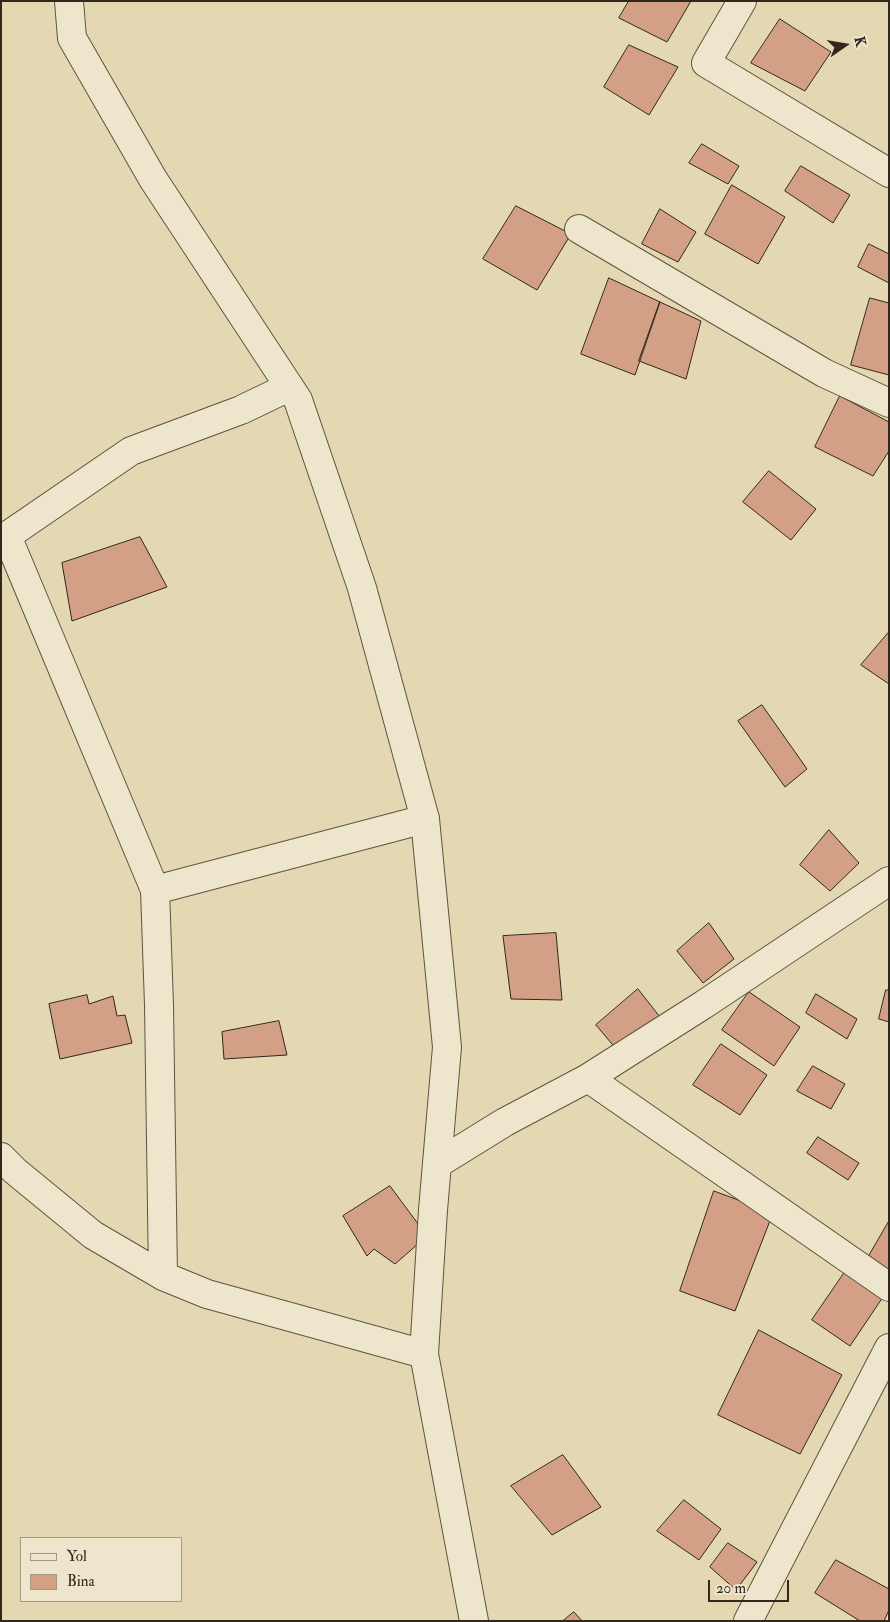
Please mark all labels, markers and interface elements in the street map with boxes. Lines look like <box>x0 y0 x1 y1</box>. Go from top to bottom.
north arrow <box>820 20 870 70</box>
text: K <box>851 35 869 48</box>
legend <box>20 1537 182 1602</box>
text: Yol <box>67 1547 87 1566</box>
scale bar <box>710 1570 791 1602</box>
text: Bina <box>67 1572 95 1591</box>
text: 20 m <box>716 1579 746 1598</box>

